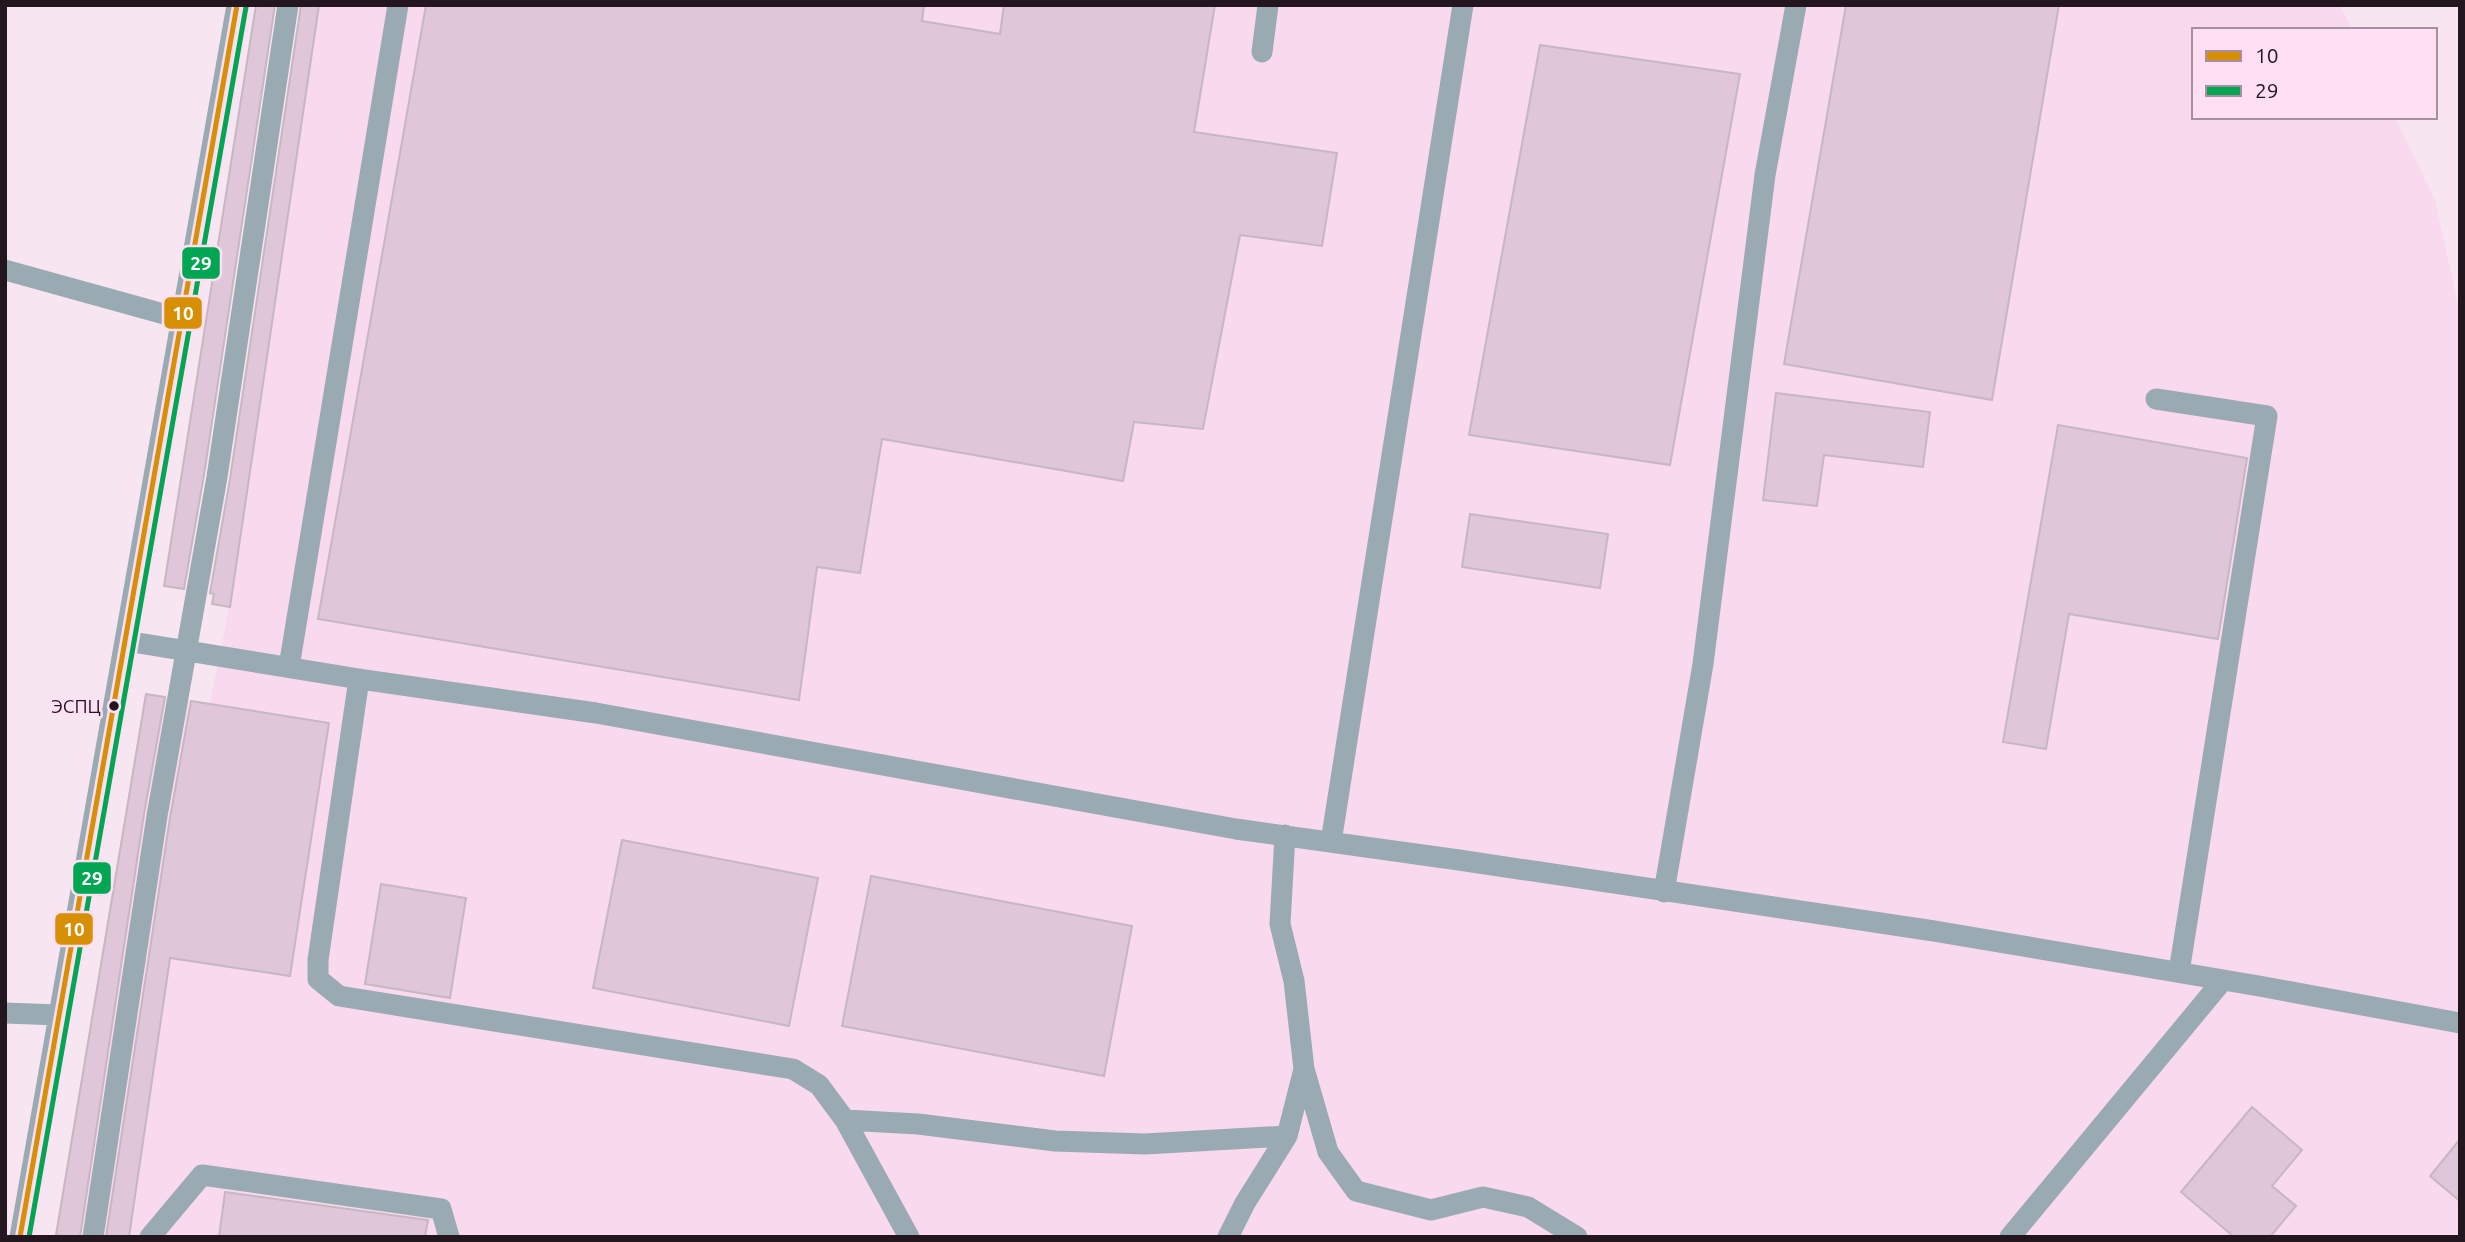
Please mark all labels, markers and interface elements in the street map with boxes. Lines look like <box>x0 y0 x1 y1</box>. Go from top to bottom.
legend <box>2192 28 2437 119</box>
text: 10 <box>2255 43 2279 67</box>
text: 29 <box>2255 78 2279 102</box>
line badge: 29 <box>181 246 221 280</box>
text: 29 <box>190 252 212 274</box>
line badge: 10 <box>163 296 203 330</box>
text: 10 <box>172 302 194 324</box>
place label: ЭСПЦ <box>51 695 101 717</box>
marker: ЭСПЦ <box>107 699 121 713</box>
line badge: 29 <box>72 861 112 895</box>
text: 29 <box>81 867 103 889</box>
line badge: 10 <box>54 912 94 946</box>
text: 10 <box>63 918 85 940</box>

